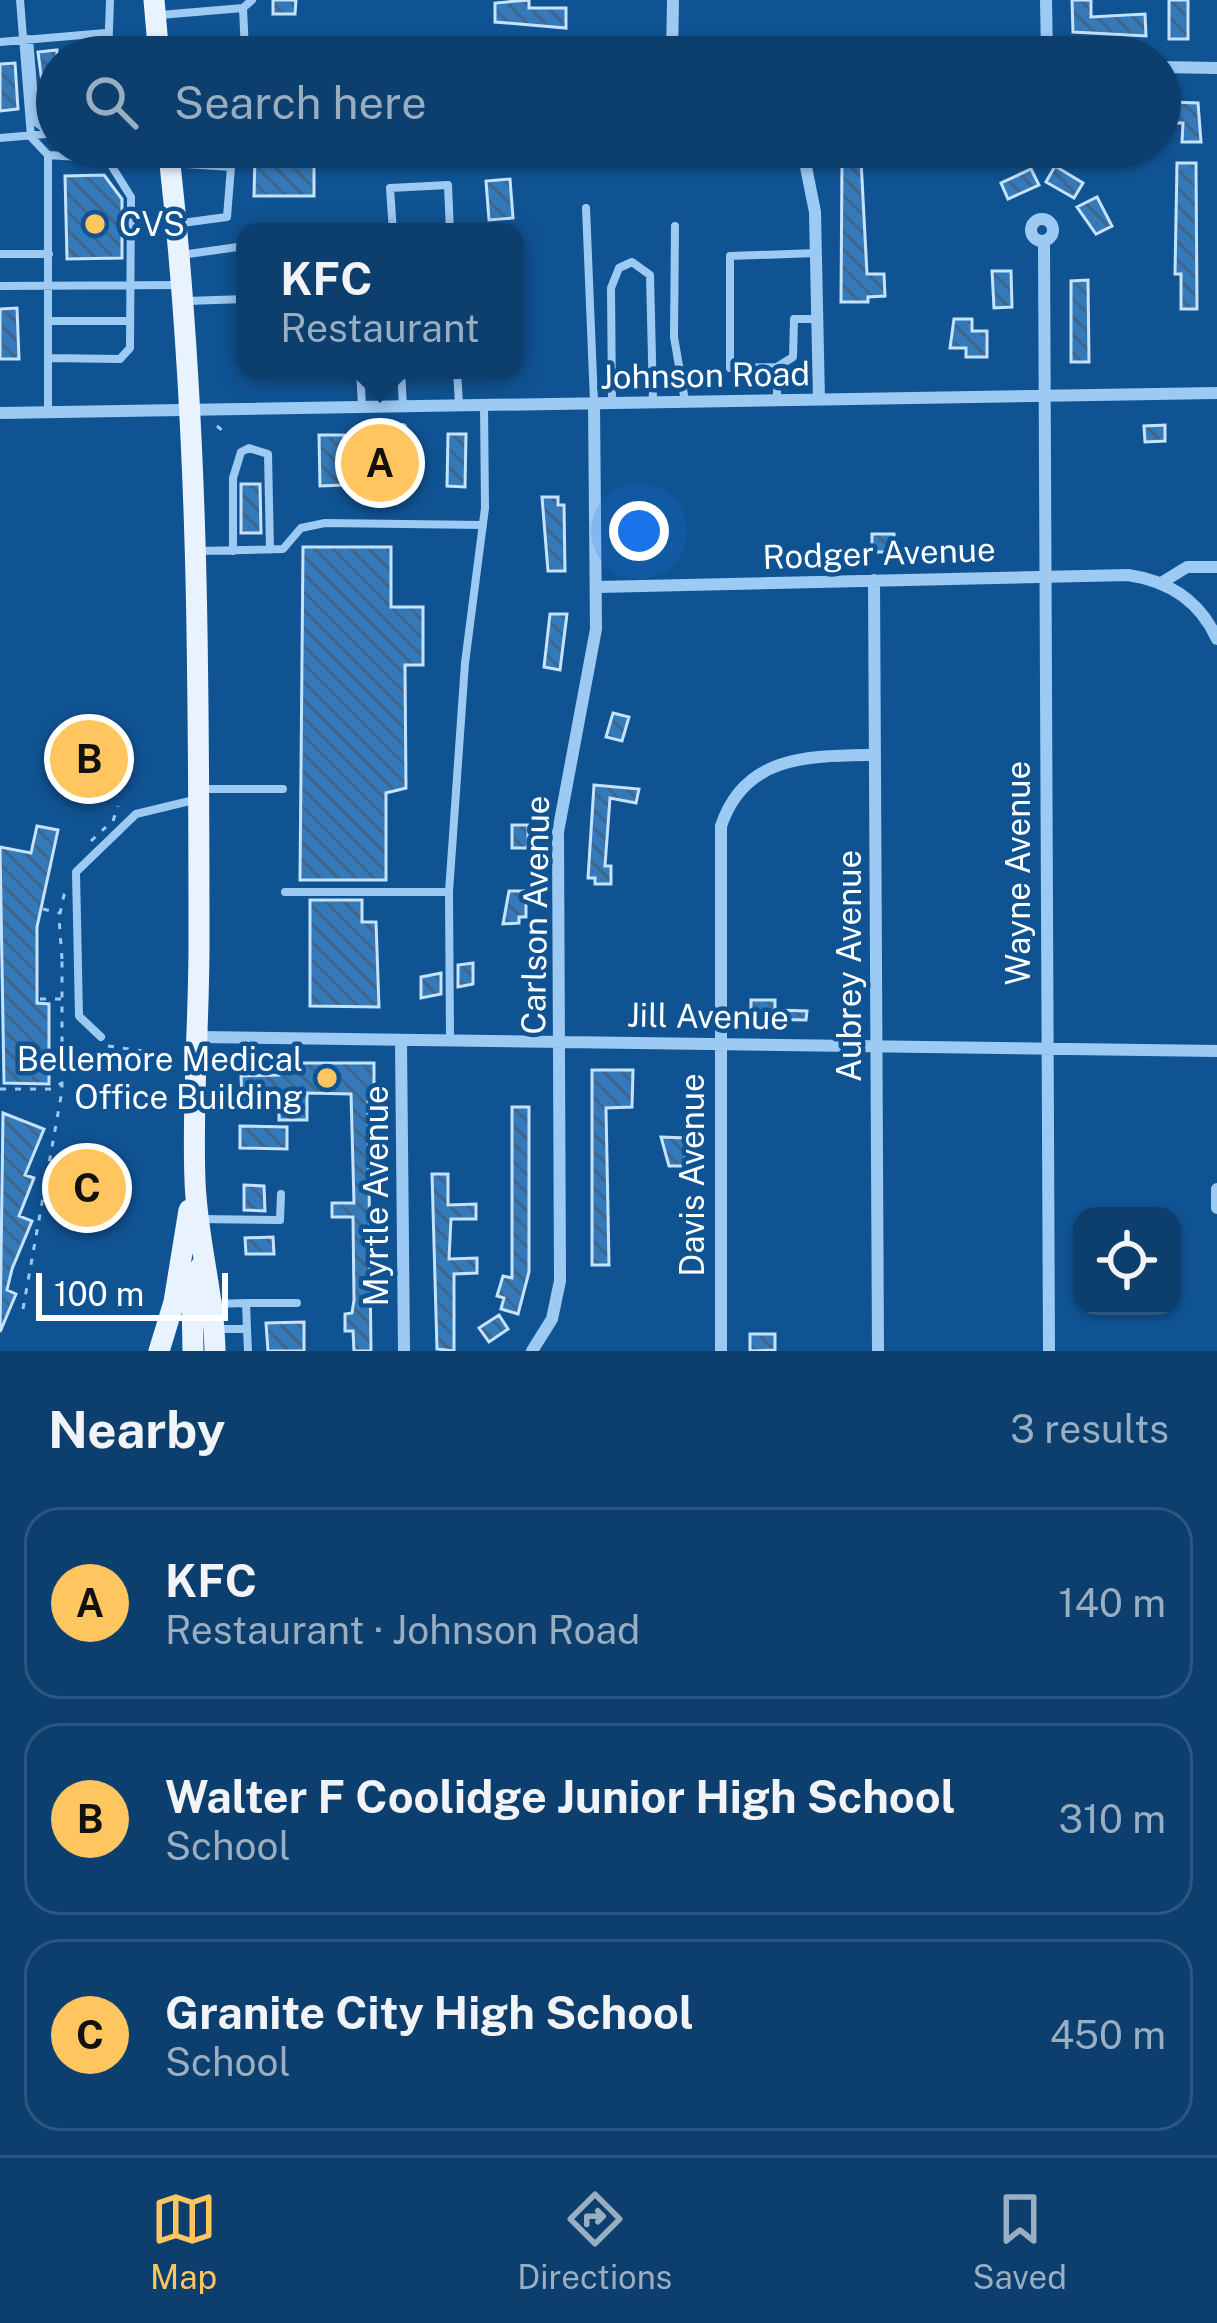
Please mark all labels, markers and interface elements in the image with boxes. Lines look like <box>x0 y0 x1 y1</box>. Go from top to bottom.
search box <box>36 36 1181 168</box>
icon: search <box>78 69 144 135</box>
text: Search here <box>174 76 427 129</box>
place label: CVS <box>119 205 185 243</box>
marker: CVS <box>82 211 108 237</box>
popup <box>236 223 524 379</box>
text: KFC <box>280 252 372 305</box>
text: Restaurant <box>280 305 480 351</box>
street label: Johnson Road <box>600 354 810 396</box>
pin: A <box>341 418 419 508</box>
your location <box>609 501 669 561</box>
street label: Rodger Avenue <box>762 530 996 576</box>
pin: B <box>50 714 128 804</box>
street label: Wayne Avenue <box>999 761 1037 985</box>
street label: Carlson Avenue <box>514 795 556 1035</box>
street label: Aubrey Avenue <box>830 850 868 1082</box>
street label: Jill Avenue <box>627 996 789 1036</box>
place label: Bellemore Medical Office Building <box>17 1040 303 1116</box>
marker: Bellemore Medical Office Building <box>314 1065 340 1091</box>
street label: Davis Avenue <box>673 1073 711 1277</box>
street label: Myrtle Avenue <box>357 1085 395 1307</box>
pin: C <box>48 1143 126 1233</box>
map controls <box>1073 1207 1181 1315</box>
button: locate <box>1073 1207 1181 1315</box>
scale bar <box>36 1267 228 1320</box>
text: 100 m <box>54 1275 144 1313</box>
text: Nearby <box>48 1400 225 1459</box>
text: 3 results <box>1010 1406 1169 1452</box>
text: KFC <box>165 1554 257 1607</box>
text: A <box>76 1580 104 1626</box>
text: 140 m <box>1059 1580 1166 1626</box>
text: Restaurant · Johnson Road <box>165 1607 640 1653</box>
text: Walter F Coolidge Junior High School <box>165 1770 955 1823</box>
text: B <box>77 1796 103 1842</box>
text: 310 m <box>1058 1796 1166 1842</box>
text: School <box>165 1823 290 1869</box>
text: Granite City High School <box>165 1986 694 2039</box>
text: C <box>76 2012 104 2058</box>
text: 450 m <box>1050 2012 1166 2058</box>
text: School <box>165 2039 290 2085</box>
tab: Map <box>150 2186 217 2296</box>
tab: Directions <box>517 2186 672 2296</box>
tab: Saved <box>973 2186 1067 2296</box>

